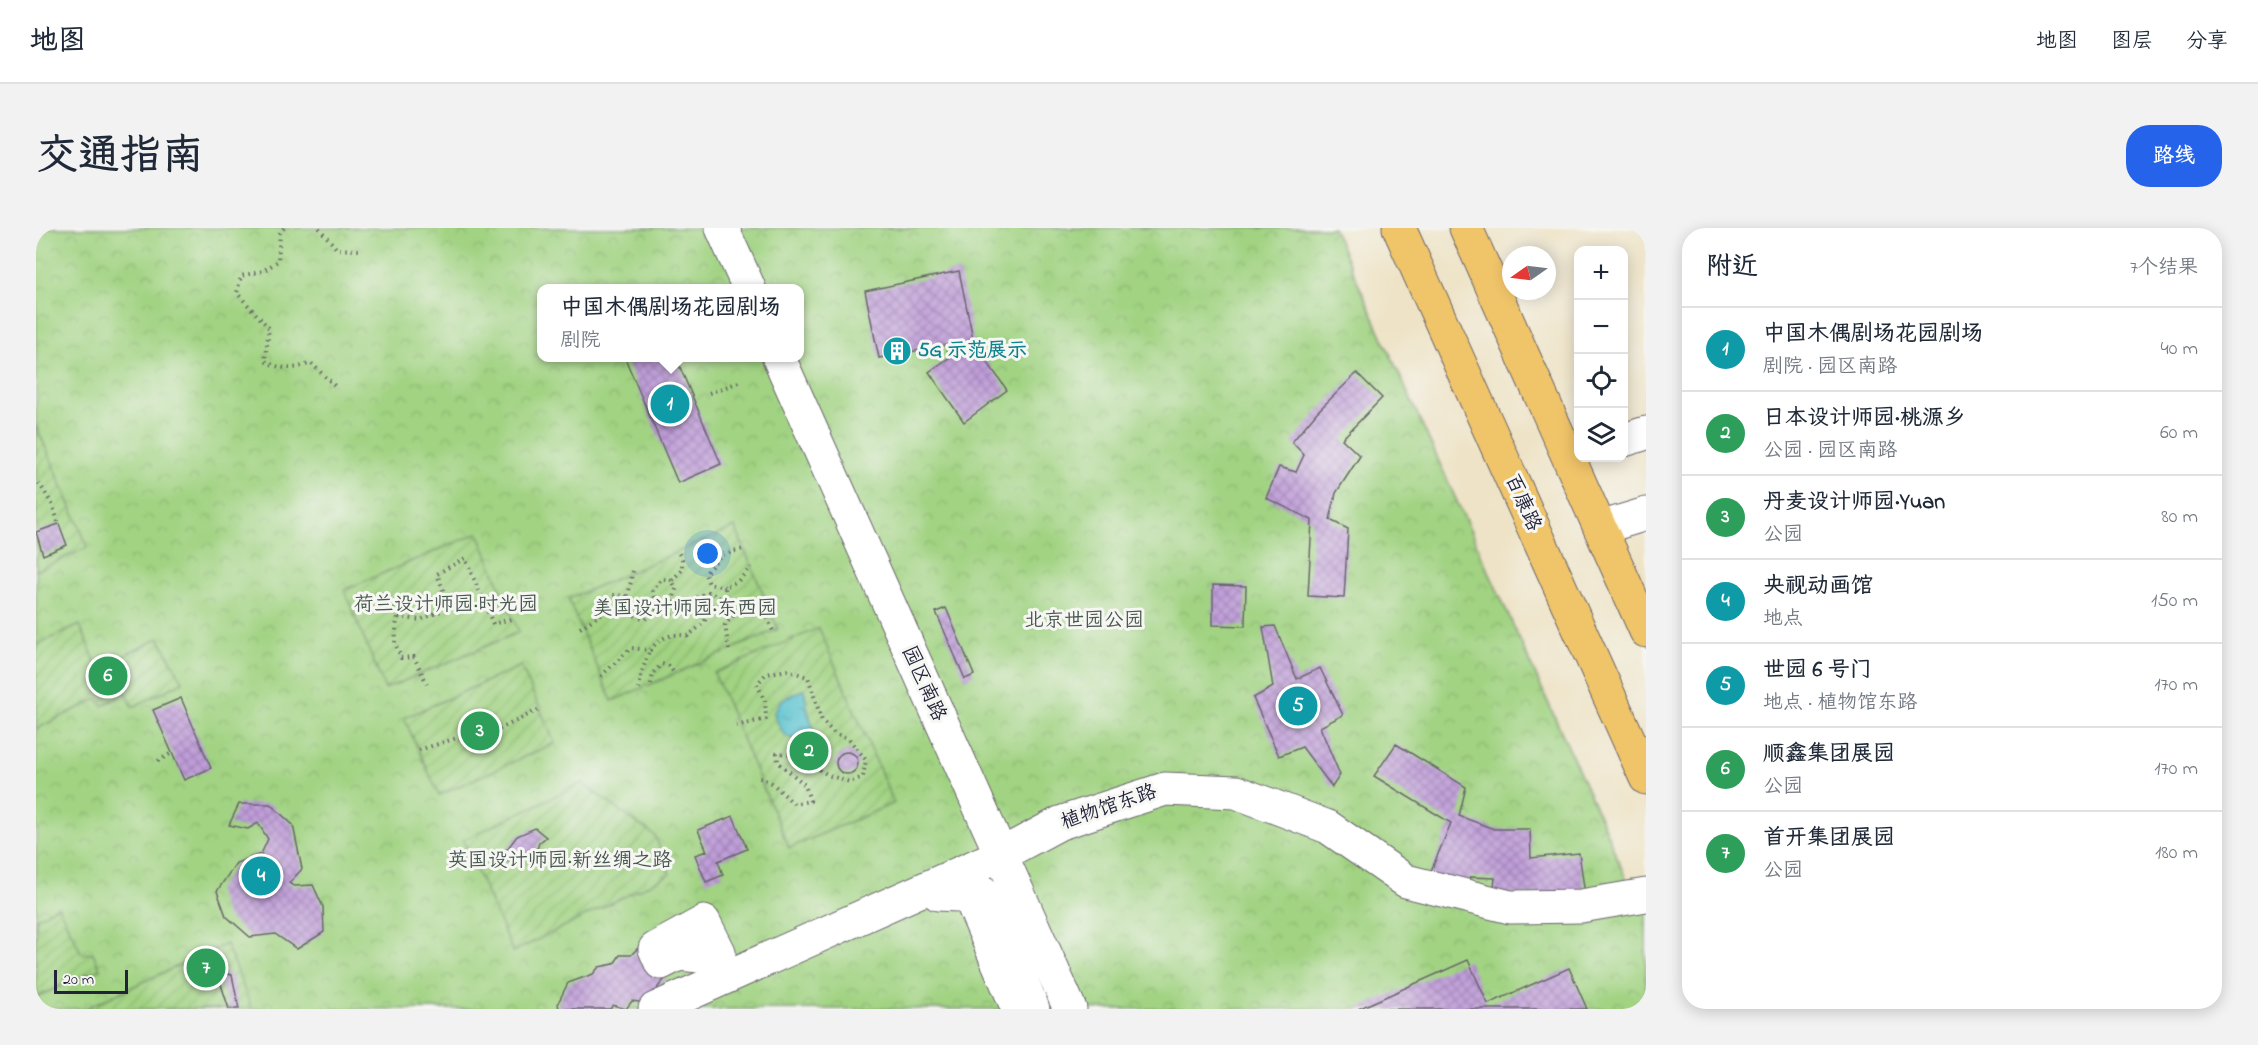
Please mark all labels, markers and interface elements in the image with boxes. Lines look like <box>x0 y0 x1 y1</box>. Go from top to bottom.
text: 地图 <box>30 22 86 63</box>
text: 地图 <box>2036 27 2078 57</box>
text: 图层 <box>2111 27 2153 57</box>
text: 分享 <box>2186 27 2228 57</box>
button: 路线 <box>2126 125 2222 187</box>
text: 交通指南 <box>36 127 204 188</box>
north arrow <box>1502 246 1556 300</box>
map controls <box>1574 246 1628 462</box>
button: + <box>1574 246 1628 300</box>
text: 附近 <box>1706 249 1758 287</box>
text: 7个结果 <box>2130 254 2198 283</box>
popup <box>537 284 804 362</box>
text: 中国木偶剧场花园剧场 <box>560 293 781 325</box>
button: − <box>1574 300 1628 354</box>
text: 中国木偶剧场花园剧场 <box>1763 319 1983 351</box>
text: 剧院 <box>560 327 600 356</box>
building icon: 5G 示范展示 <box>881 335 913 367</box>
text: 1 <box>1722 335 1729 364</box>
text: 40 m <box>2161 335 2198 364</box>
place label: 5G 示范展示 <box>918 337 1027 366</box>
text: 剧院 · 园区南路 <box>1763 353 1897 382</box>
button: locate <box>1574 354 1628 408</box>
pin: 1 <box>650 382 690 426</box>
text: 日本设计师园·桃源乡 <box>1763 403 1966 435</box>
button: layers <box>1574 408 1628 462</box>
text: 2 <box>1721 419 1730 448</box>
text: 60 m <box>2160 419 2198 448</box>
text: 公园 · 园区南路 <box>1763 437 1897 466</box>
street label: 百康路 <box>1497 470 1548 537</box>
text: 丹麦设计师园·Yuan <box>1763 487 1945 519</box>
text: 3 <box>1721 503 1730 532</box>
text: 80 m <box>2161 503 2198 532</box>
text: 公园 <box>1763 521 1803 550</box>
your location <box>693 539 722 568</box>
text: 央视动画馆 <box>1763 571 1873 603</box>
text: 4 <box>1721 587 1730 616</box>
text: 150 m <box>2151 587 2198 616</box>
park label: 荷兰设计师园·时光园 <box>354 591 538 620</box>
park label: 美国设计师园·东西园 <box>593 595 777 624</box>
text: 地点 <box>1763 605 1803 634</box>
park label: 北京世园公园 <box>1024 607 1144 636</box>
street label: 园区南路 <box>893 642 953 727</box>
pin: 6 <box>88 654 128 698</box>
text: 世园 6 号门 <box>1763 655 1872 687</box>
text: 5 <box>1720 671 1731 700</box>
text: 170 m <box>2154 671 2198 700</box>
pin: 5 <box>1278 684 1318 728</box>
text: 地点 · 植物馆东路 <box>1763 689 1917 718</box>
pin: 3 <box>460 708 500 754</box>
pin: 2 <box>790 728 828 774</box>
text: 顺鑫集团展园 <box>1763 739 1895 771</box>
text: 6 <box>1721 755 1730 784</box>
text: 170 m <box>2154 755 2198 784</box>
text: 公园 <box>1763 773 1803 802</box>
street label: 植物馆东路 <box>1057 778 1162 838</box>
text: 首开集团展园 <box>1763 823 1895 855</box>
text: 7 <box>1721 839 1730 868</box>
text: 180 m <box>2155 839 2198 868</box>
park label: 英国设计师园·新丝绸之路 <box>448 847 673 876</box>
pin: 4 <box>242 854 280 898</box>
text: 公园 <box>1763 857 1803 886</box>
pin: 7 <box>186 946 226 990</box>
scale bar <box>54 967 128 994</box>
text: 20 m <box>63 968 94 992</box>

